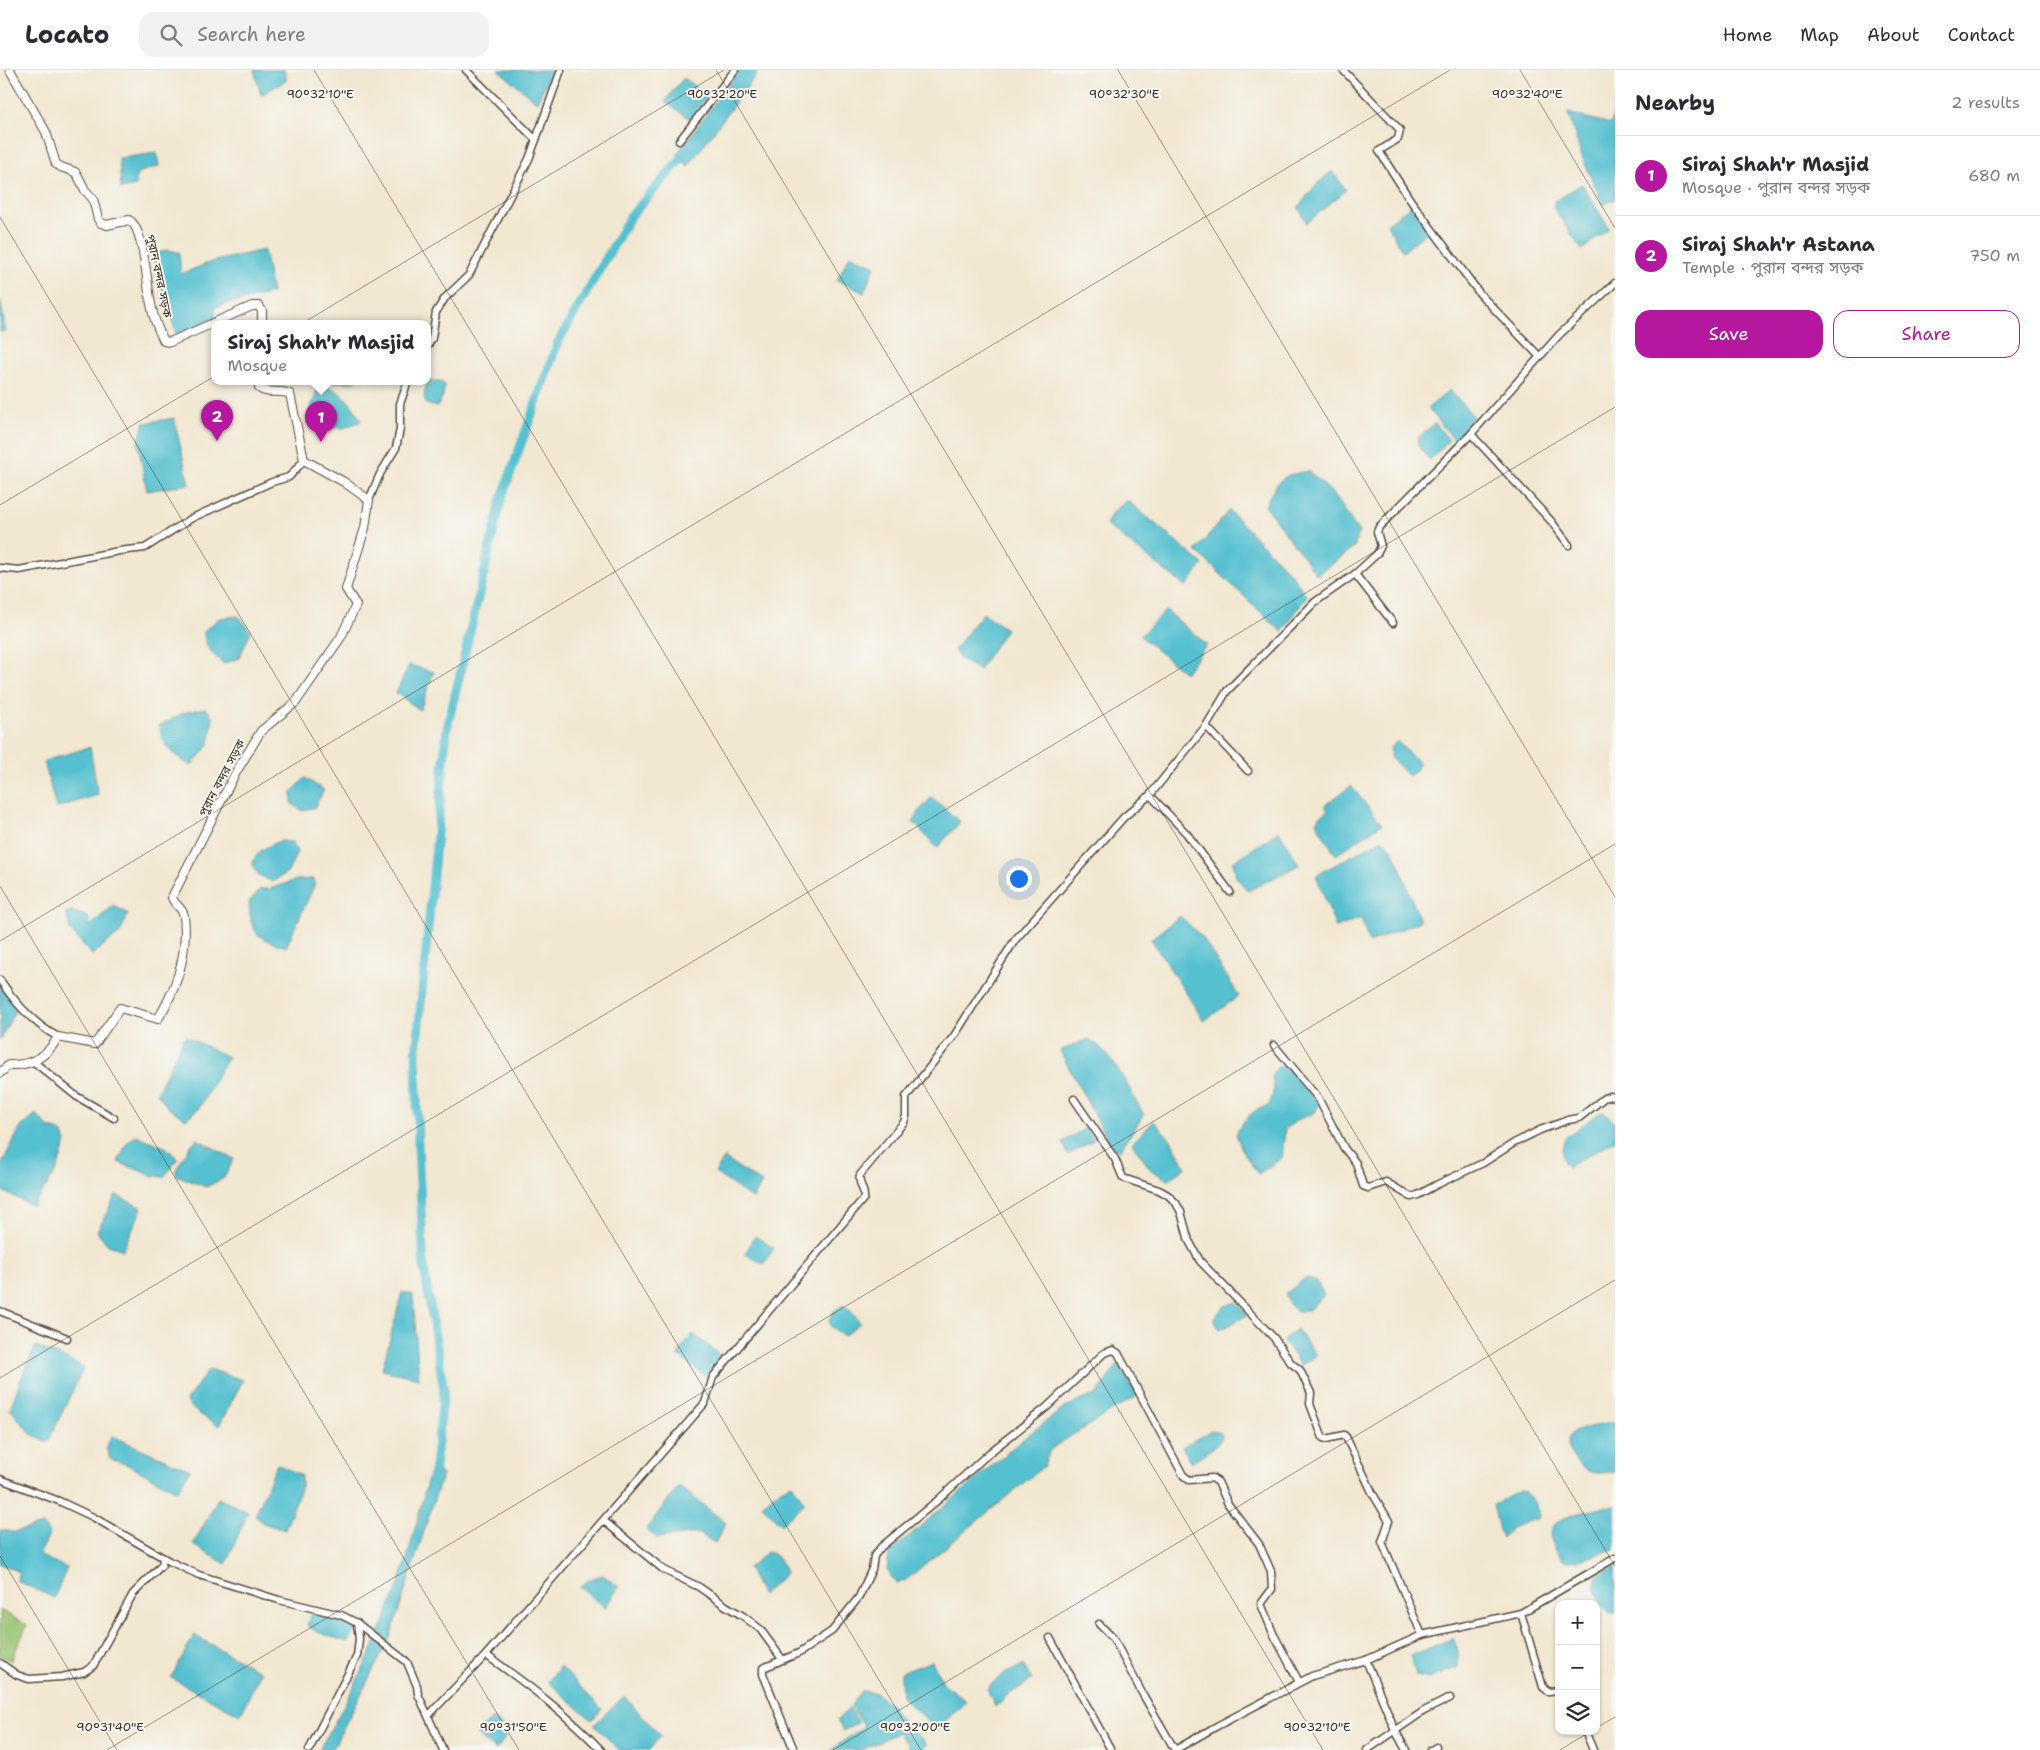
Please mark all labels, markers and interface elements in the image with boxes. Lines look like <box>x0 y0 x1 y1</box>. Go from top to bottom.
search box <box>139 12 489 57</box>
text: Locato <box>25 19 109 51</box>
icon: search <box>157 21 185 49</box>
text: Search here <box>197 22 306 47</box>
text: Home <box>1723 23 1772 47</box>
text: Map <box>1800 23 1839 47</box>
text: About <box>1867 23 1920 47</box>
text: Contact <box>1948 23 2015 47</box>
text: 90°32'10"E <box>286 86 354 102</box>
text: 90°32'20"E <box>687 86 757 102</box>
text: 90°32'30"E <box>1089 86 1159 102</box>
text: 90°32'40"E <box>1492 86 1562 102</box>
text: Nearby <box>1635 89 1715 117</box>
text: 2 results <box>1951 92 2020 113</box>
text: Siraj Shah'r Masjid <box>1682 152 1869 177</box>
text: 1 <box>1647 165 1655 186</box>
text: 680 m <box>1968 165 2020 186</box>
text: Mosque · পুরান বন্দর সড়ক <box>1682 177 1870 198</box>
text: Siraj Shah'r Astana <box>1682 232 1875 257</box>
street label: পুরান বন্দর সড়ক <box>142 233 176 319</box>
text: 2 <box>1645 245 1657 266</box>
text: 750 m <box>1969 245 2020 266</box>
text: Temple · পুরান বন্দর সড়ক <box>1682 257 1863 278</box>
button: Save <box>1635 310 1823 358</box>
button: Share <box>1833 310 2020 358</box>
popup <box>211 320 431 385</box>
text: Siraj Shah'r Masjid <box>227 330 415 355</box>
text: Mosque <box>227 355 287 376</box>
pin: 2 <box>201 400 233 441</box>
pin: 1 <box>305 401 337 442</box>
street label: পুরান বন্দর সড়ক <box>195 737 249 819</box>
your location <box>1006 866 1032 892</box>
map controls <box>1555 1600 1600 1735</box>
button: + <box>1555 1600 1600 1645</box>
button: − <box>1555 1645 1600 1690</box>
button: layers <box>1555 1690 1600 1735</box>
text: 90°31'40"E <box>76 1719 144 1735</box>
text: 90°31'50"E <box>480 1719 546 1735</box>
text: 90°32'00"E <box>880 1719 950 1735</box>
text: 90°32'10"E <box>1283 1719 1351 1735</box>

